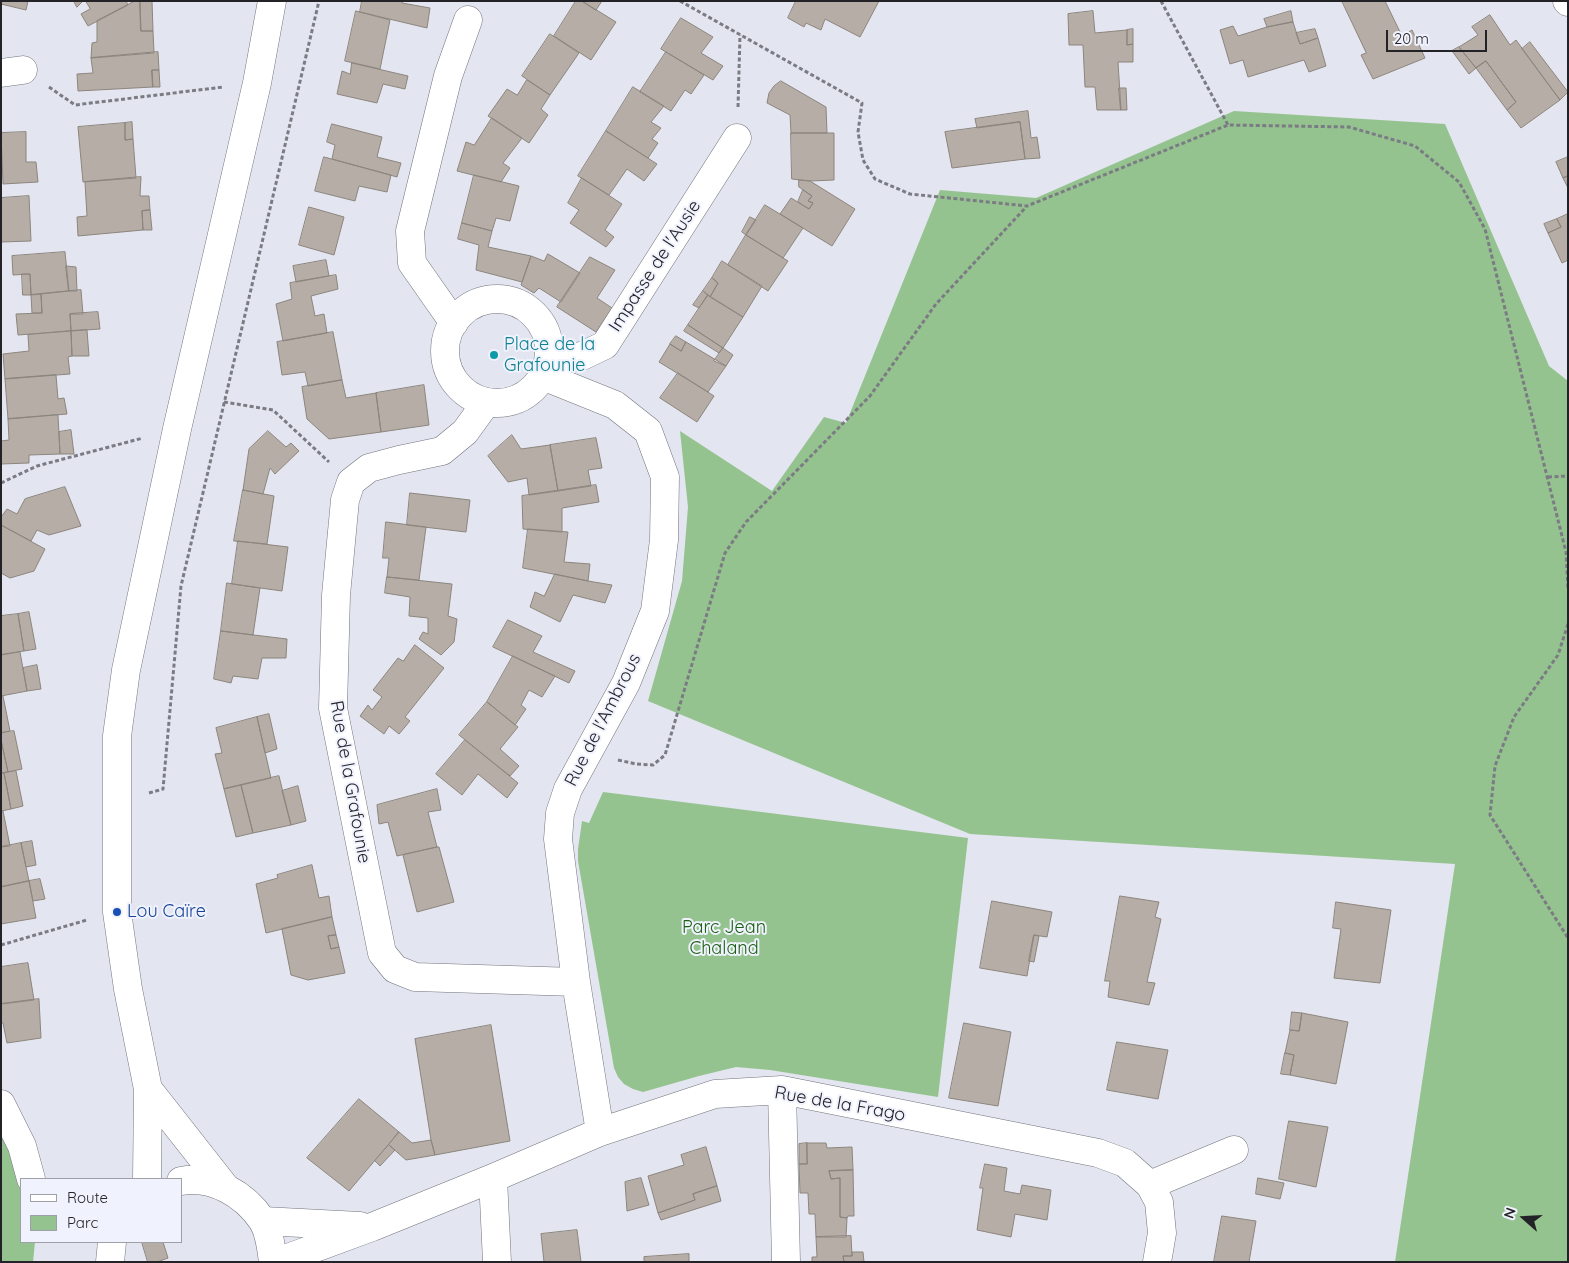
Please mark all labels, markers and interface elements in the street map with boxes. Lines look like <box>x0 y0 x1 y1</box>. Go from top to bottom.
scale bar <box>1389 20 1490 52</box>
text: 20 m <box>1394 29 1429 48</box>
street label: Impasse de l'Ausie <box>604 196 706 336</box>
place label: Place de la Grafounie <box>504 334 595 376</box>
marker: Place de la Grafounie <box>488 349 500 361</box>
street label: Rue de l'Ambrous <box>560 650 646 790</box>
street label: Rue de la Grafounie <box>325 699 375 865</box>
place label: Lou Caïre <box>127 901 206 923</box>
marker: Lou Caïre <box>111 906 123 918</box>
park label: Parc Jean Chaland <box>682 917 766 960</box>
street label: Rue de la Frago <box>773 1082 907 1126</box>
legend <box>20 1178 182 1243</box>
text: Route <box>67 1188 108 1207</box>
north arrow <box>1499 1193 1549 1243</box>
text: N <box>1500 1205 1520 1221</box>
text: Parc <box>67 1213 98 1232</box>

